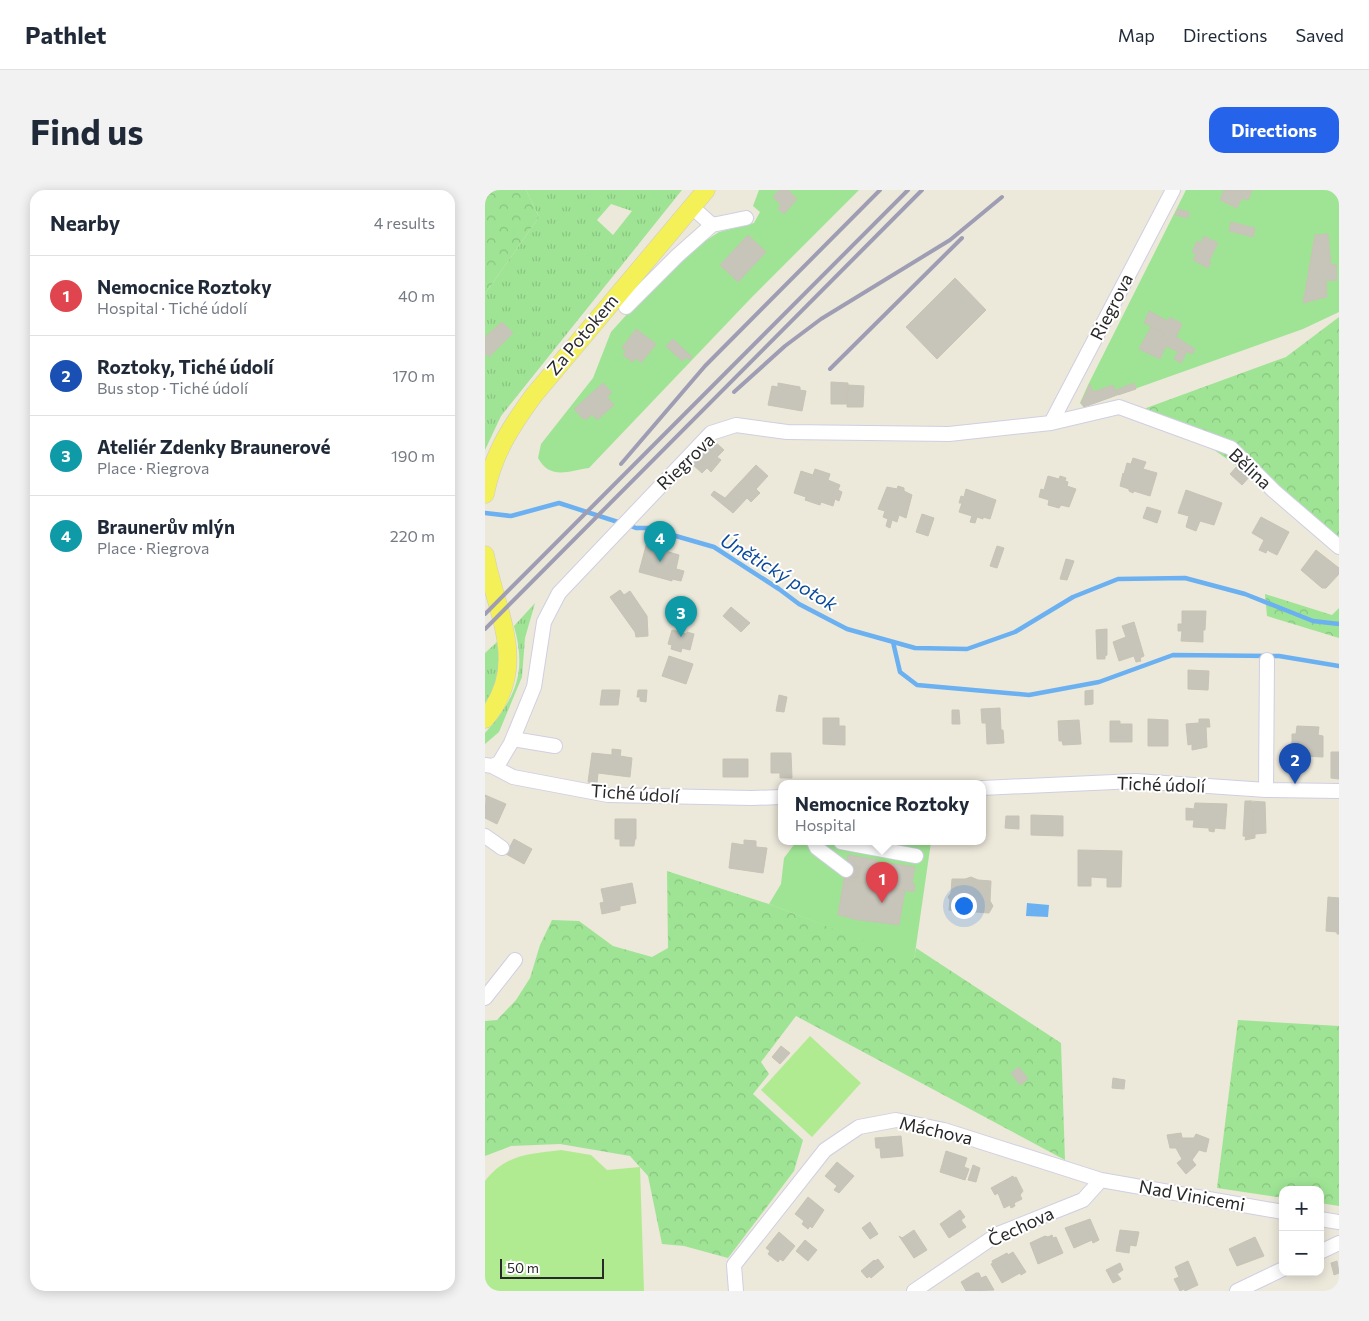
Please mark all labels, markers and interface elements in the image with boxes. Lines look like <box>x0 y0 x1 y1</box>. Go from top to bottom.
text: Pathlet <box>25 20 106 49</box>
text: Map <box>1118 24 1155 46</box>
text: Directions <box>1183 24 1267 46</box>
text: Saved <box>1295 24 1344 46</box>
button: Directions <box>1209 107 1339 153</box>
text: Find us <box>30 109 144 152</box>
text: Nearby <box>50 210 120 235</box>
text: 4 results <box>374 213 435 232</box>
street label: Riegrova <box>1085 270 1137 343</box>
text: Nemocnice Roztoky <box>97 275 272 298</box>
text: 1 <box>62 286 70 305</box>
text: 40 m <box>398 286 435 305</box>
street label: Za Potokem <box>542 289 623 379</box>
text: Hospital · Tiché údolí <box>97 298 247 317</box>
text: Roztoky, Tiché údolí <box>97 355 274 378</box>
text: 2 <box>61 366 71 385</box>
text: 170 m <box>392 366 435 385</box>
text: Bus stop · Tiché údolí <box>97 378 248 397</box>
street label: Riegrova <box>652 428 719 494</box>
text: Ateliér Zdenky Braunerové <box>97 435 330 458</box>
street label: Bělina <box>1225 443 1276 493</box>
text: 3 <box>61 446 71 465</box>
text: 190 m <box>391 446 435 465</box>
text: Place · Riegrova <box>97 458 209 477</box>
text: Braunerův mlýn <box>97 515 235 538</box>
pin: 4 <box>644 521 676 562</box>
text: 4 <box>61 526 71 545</box>
text: 220 m <box>390 526 435 545</box>
water label: Únětický potok <box>717 527 843 616</box>
text: Place · Riegrova <box>97 538 209 557</box>
pin: 3 <box>665 596 697 637</box>
pin: 2 <box>1279 743 1311 784</box>
street label: Tiché údolí <box>1116 771 1207 797</box>
street label: Tiché údolí <box>590 779 681 807</box>
popup <box>778 780 986 845</box>
text: Nemocnice Roztoky <box>795 792 969 815</box>
text: Hospital <box>795 815 856 834</box>
pin: 1 <box>866 862 898 903</box>
your location <box>951 893 977 919</box>
street label: Máchova <box>897 1111 975 1149</box>
street label: Nad Vinicemi <box>1137 1175 1247 1215</box>
map controls <box>1279 1186 1324 1276</box>
button: + <box>1279 1186 1324 1231</box>
street label: Čechova <box>984 1201 1057 1251</box>
button: − <box>1279 1231 1324 1276</box>
scale bar <box>500 1256 604 1279</box>
text: 50 m <box>507 1259 539 1276</box>

